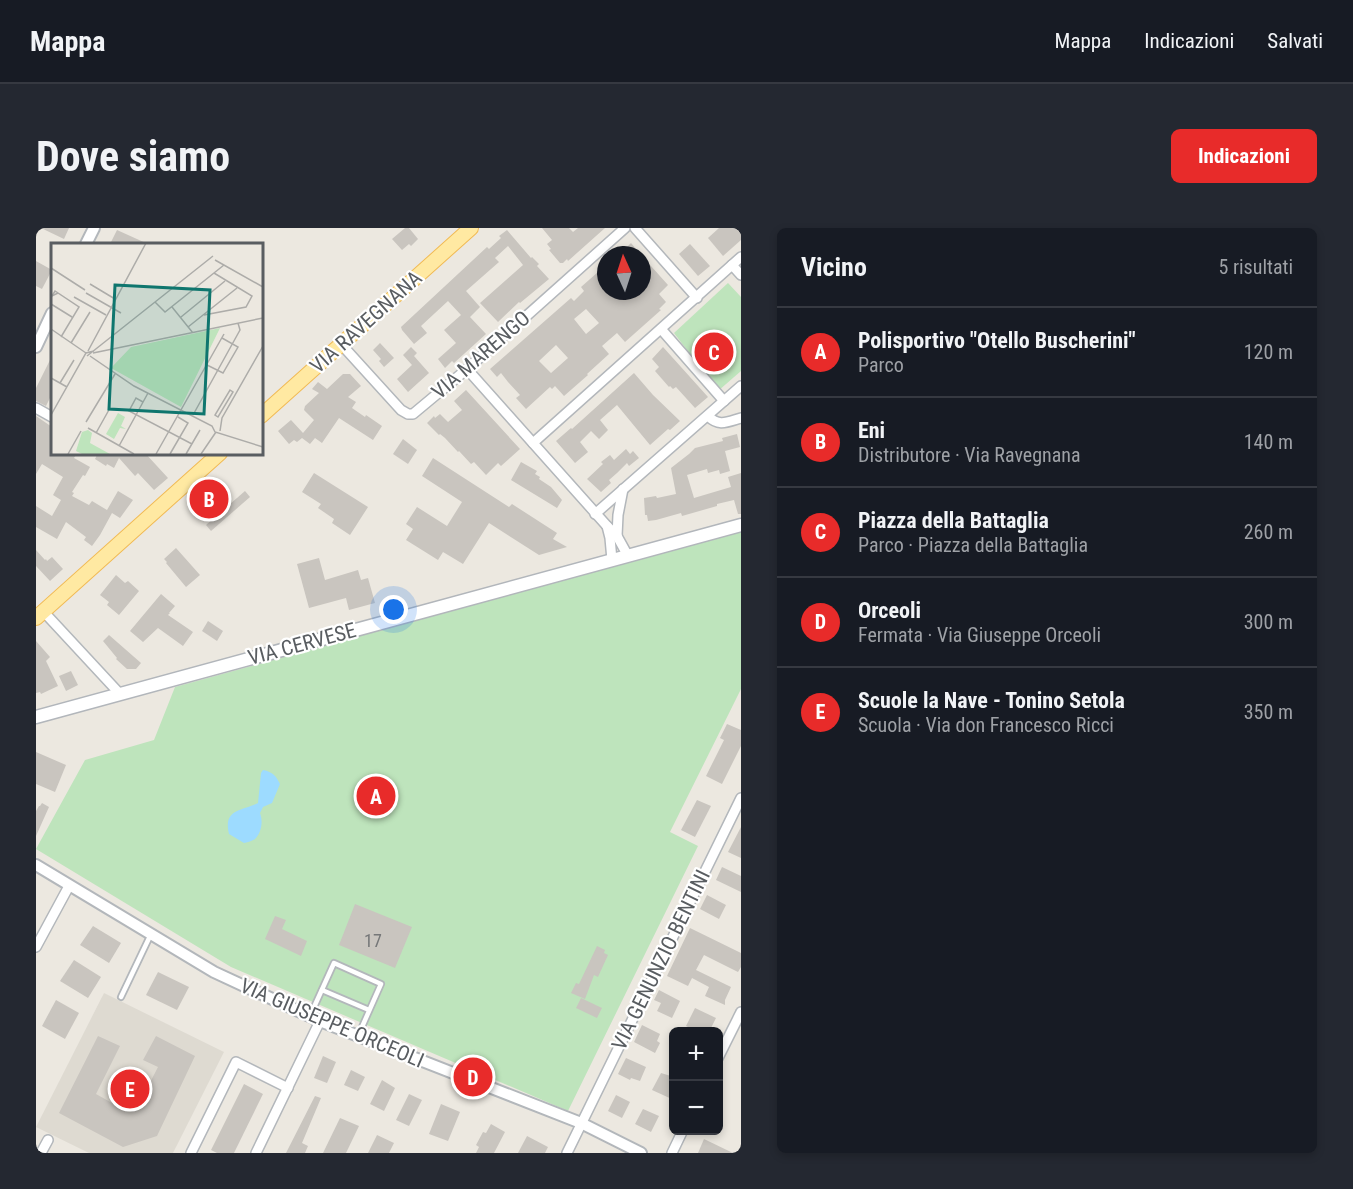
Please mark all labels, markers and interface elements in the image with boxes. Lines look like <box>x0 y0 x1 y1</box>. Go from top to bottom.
text: Mappa <box>30 25 105 58</box>
text: Mappa <box>1055 29 1111 53</box>
text: Indicazioni <box>1144 29 1234 53</box>
text: Salvati <box>1267 29 1323 53</box>
button: Indicazioni <box>1171 129 1317 183</box>
text: Dove siamo <box>36 132 230 181</box>
inset map <box>51 243 262 454</box>
north arrow <box>597 246 651 300</box>
text: Vicino <box>801 252 867 282</box>
text: 5 risultati <box>1218 255 1293 279</box>
street label: VIA RAVEGNANA <box>305 266 427 378</box>
street label: VIA MARENGO <box>427 306 535 404</box>
text: Polisportivo "Otello Buscherini" <box>858 328 1136 353</box>
pin: C <box>694 330 734 374</box>
text: A <box>815 340 826 364</box>
text: 120 m <box>1244 340 1293 364</box>
text: Parco <box>858 353 904 377</box>
text: Eni <box>858 418 885 443</box>
text: B <box>815 430 826 454</box>
text: 140 m <box>1244 430 1293 454</box>
text: Distributore · Via Ravegnana <box>858 443 1081 467</box>
pin: B <box>190 476 228 522</box>
text: Piazza della Battaglia <box>858 508 1049 533</box>
text: C <box>815 520 826 544</box>
text: 260 m <box>1244 520 1293 544</box>
text: Parco · Piazza della Battaglia <box>858 533 1088 557</box>
your location <box>379 595 408 624</box>
text: Orceoli <box>858 598 921 623</box>
text: D <box>815 610 826 634</box>
text: 300 m <box>1244 610 1293 634</box>
street label: VIA CERVESE <box>245 618 359 670</box>
text: Fermata · Via Giuseppe Orceoli <box>858 623 1101 647</box>
text: Scuole la Nave - Tonino Setola <box>858 688 1125 713</box>
text: E <box>816 700 825 724</box>
text: 350 m <box>1244 700 1293 724</box>
text: Scuola · Via don Francesco Ricci <box>858 713 1114 737</box>
pin: A <box>356 774 396 818</box>
street label: VIA GENUNZIO BENTINI <box>607 866 715 1054</box>
house number: 17 <box>364 930 382 951</box>
street label: VIA GIUSEPPE ORCEOLI <box>236 973 428 1073</box>
map controls <box>669 1027 723 1135</box>
button: + <box>669 1027 723 1081</box>
pin: D <box>454 1054 492 1100</box>
pin: E <box>110 1066 149 1112</box>
button: − <box>669 1081 723 1135</box>

